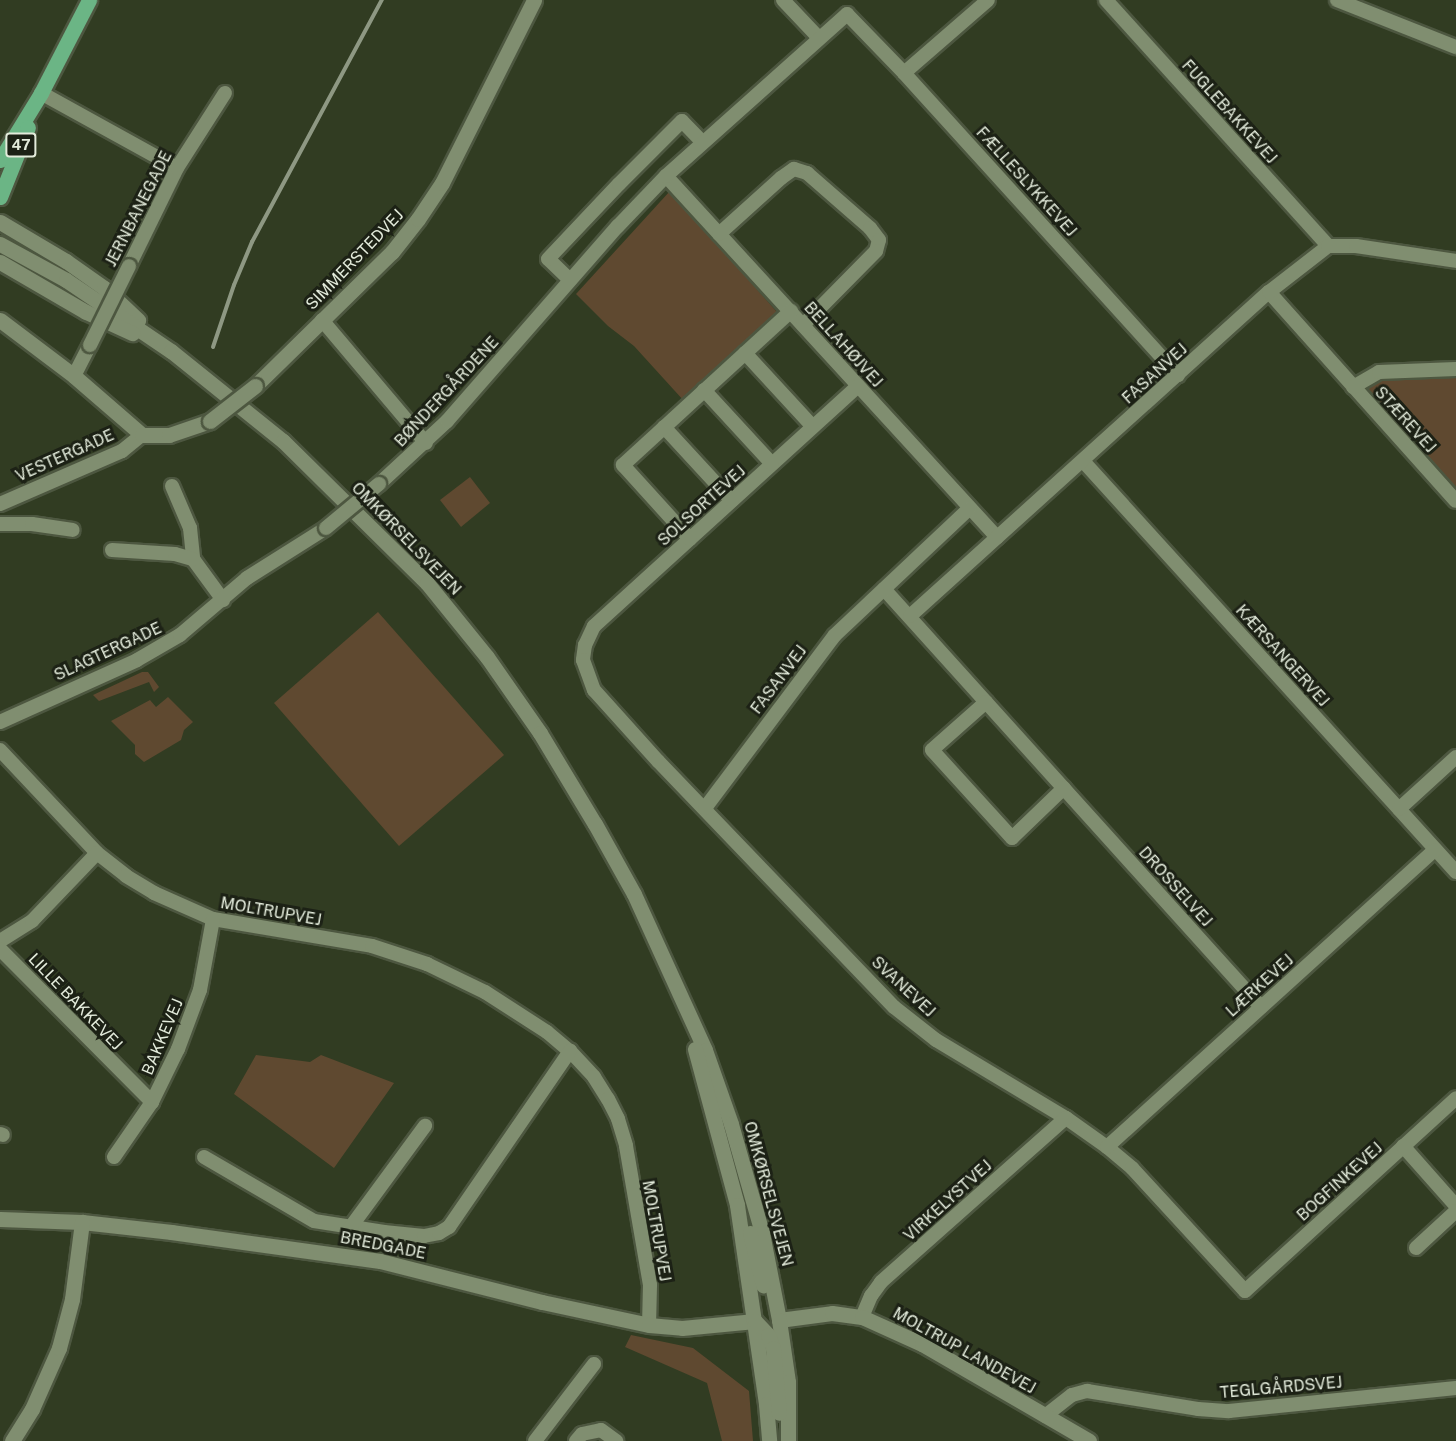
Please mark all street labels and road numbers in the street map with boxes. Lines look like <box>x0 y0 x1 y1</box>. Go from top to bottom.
street label: FUGLEBAKKEVEJ <box>1177 56 1281 168</box>
street label: FÆLLESLYKKEVEJ <box>972 123 1080 241</box>
road number: 47 <box>4 133 38 157</box>
street label: JERNBANEGADE <box>102 148 176 270</box>
street label: SIMMERSTEDVEJ <box>302 206 408 314</box>
street label: BELLAHØJVEJ <box>800 298 886 392</box>
street label: BØNDERGÅRDENE <box>391 333 503 451</box>
street label: FASANVEJ <box>1119 340 1191 408</box>
street label: STÆREVEJ <box>1370 383 1440 457</box>
street label: VESTERGADE <box>13 426 117 486</box>
street label: SOLSORTEVEJ <box>654 462 750 550</box>
street label: OMKØRSELSVEJEN <box>347 479 465 599</box>
street label: KÆRSANGERVEJ <box>1231 601 1333 711</box>
street label: SLAGTERGADE <box>51 619 165 685</box>
street label: FASANVEJ <box>747 642 811 718</box>
street label: DROSSELVEJ <box>1134 843 1216 931</box>
street label: MOLTRUPVEJ <box>219 894 323 930</box>
street label: LILLE BAKKEVEJ <box>24 950 126 1054</box>
street label: LÆRKEVEJ <box>1222 951 1298 1021</box>
street label: SVANEVEJ <box>867 953 939 1021</box>
street label: BAKKEVEJ <box>138 996 188 1078</box>
street label: OMKØRSELSVEJEN <box>739 1119 797 1269</box>
street label: BOGFINKEVEJ <box>1293 1139 1387 1225</box>
street label: VIRKELYSTVEJ <box>900 1157 996 1245</box>
street label: MOLTRUPVEJ <box>638 1179 674 1283</box>
street label: BREDGADE <box>338 1228 428 1264</box>
street label: MOLTRUP LANDEVEJ <box>889 1304 1039 1398</box>
street label: TEGLGÅRDSVEJ <box>1219 1373 1343 1403</box>

